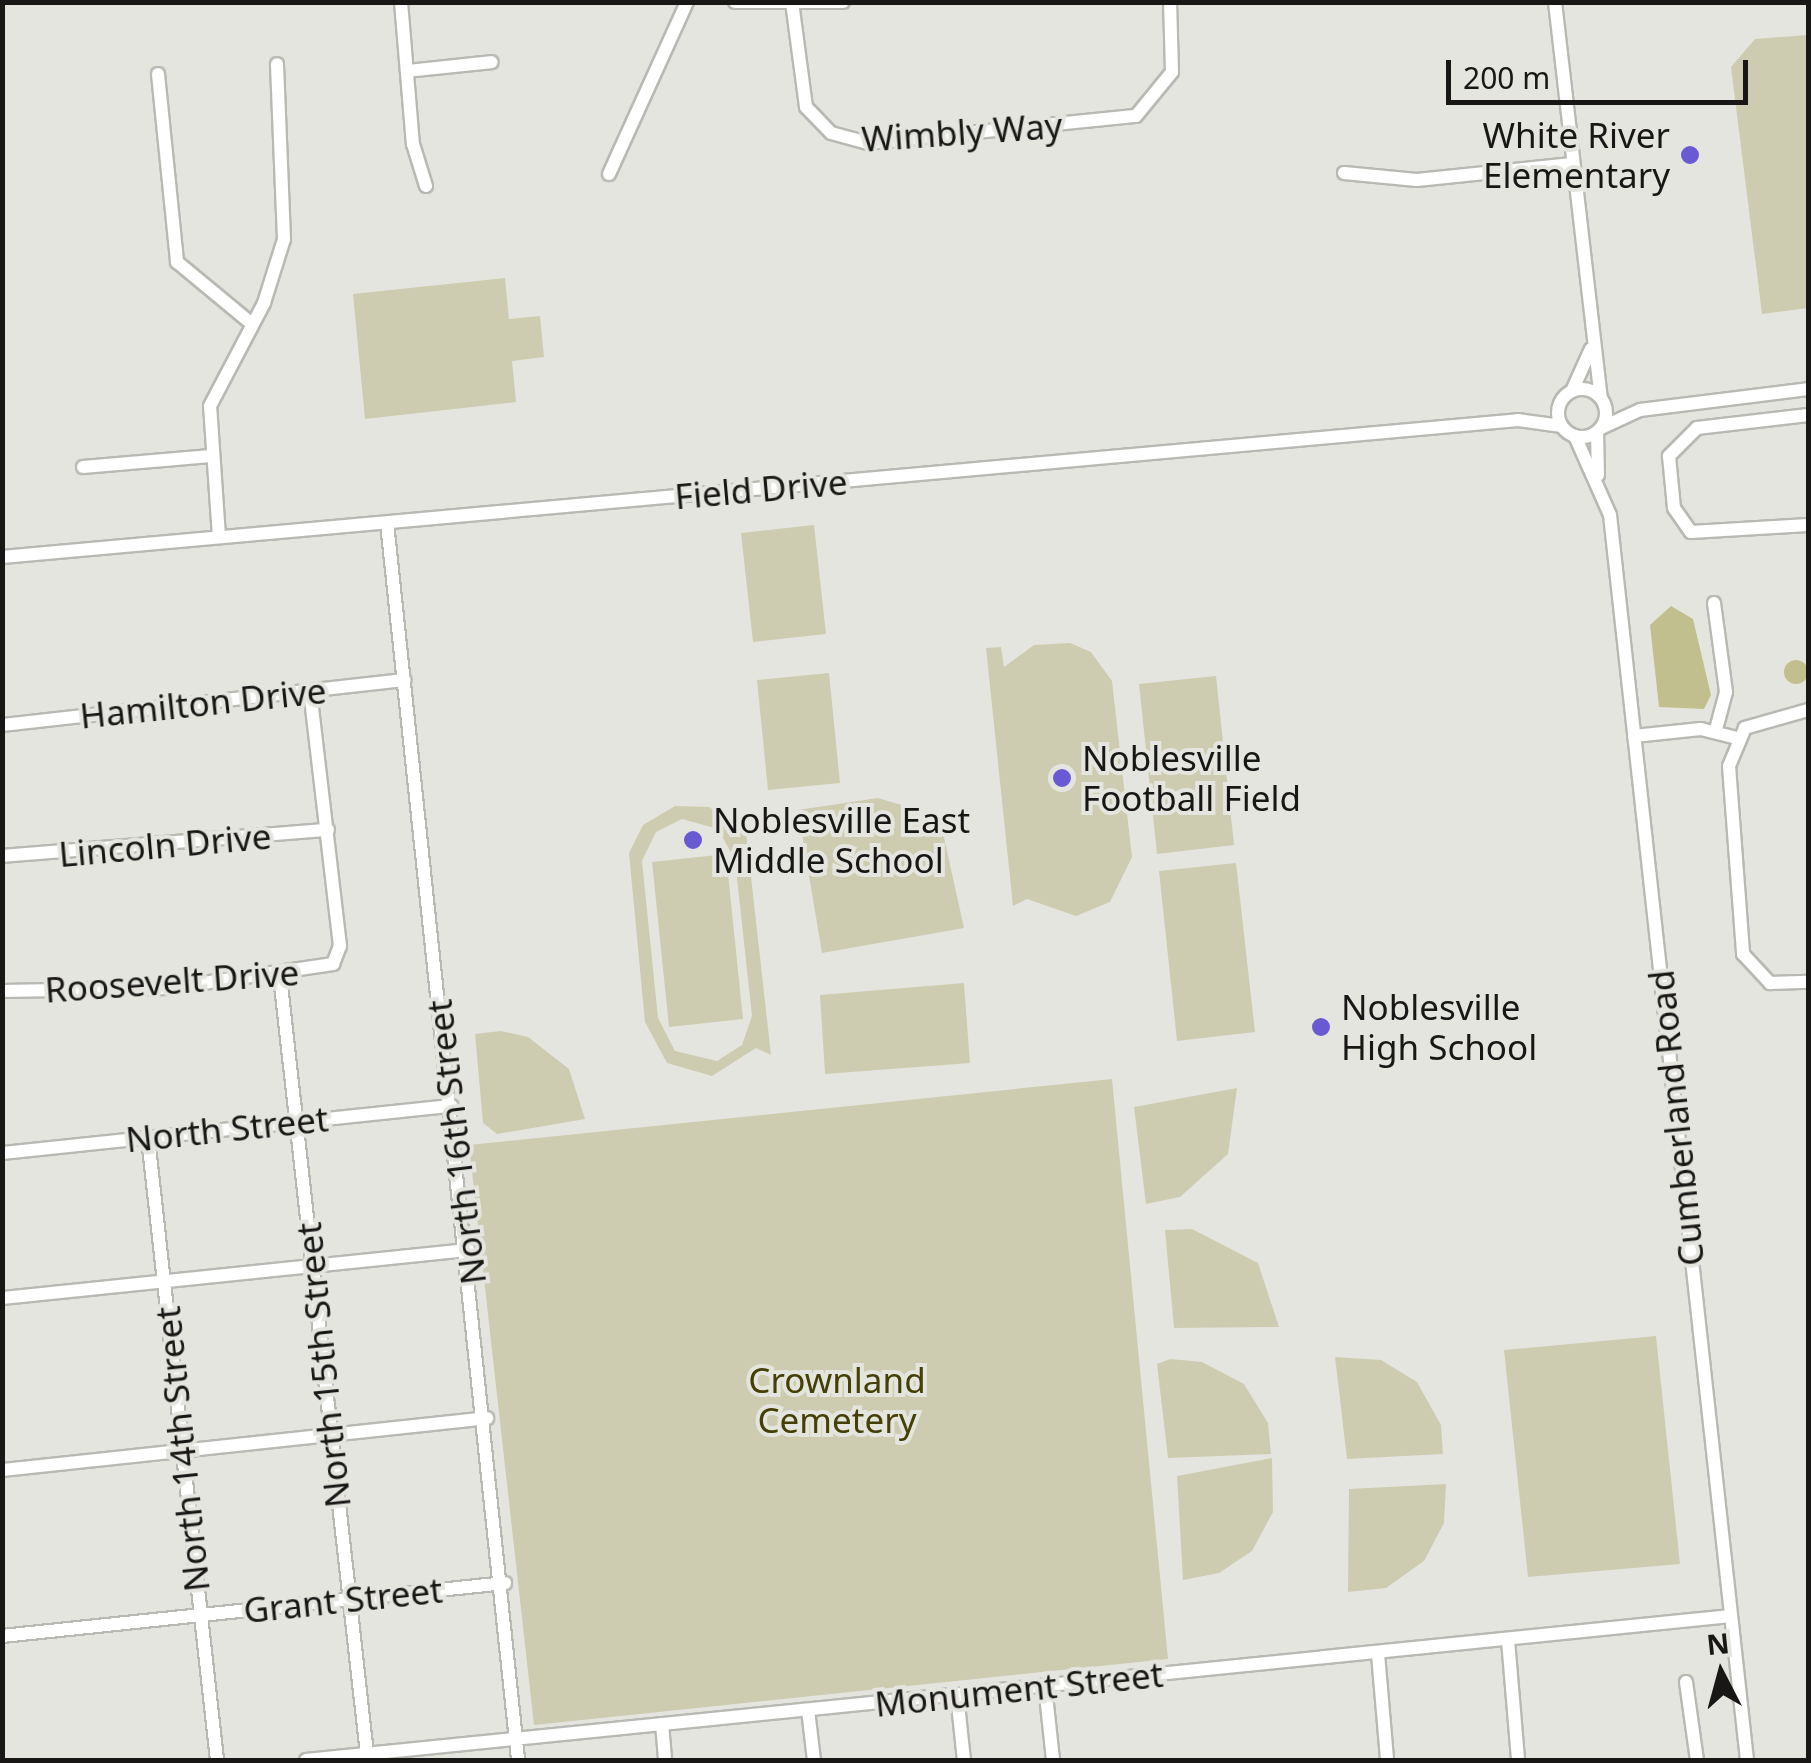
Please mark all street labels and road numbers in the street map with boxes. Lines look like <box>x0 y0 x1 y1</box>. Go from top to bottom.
street label: Wimbly Way <box>860 104 1064 160</box>
street label: Field Drive <box>673 461 849 517</box>
street label: Hamilton Drive <box>78 669 328 737</box>
street label: Lincoln Drive <box>57 815 273 875</box>
street label: Roosevelt Drive <box>43 951 301 1011</box>
street label: Cumberland Road <box>1640 968 1712 1268</box>
street label: North 16th Street <box>418 997 494 1287</box>
street label: North Street <box>124 1097 330 1161</box>
street label: North 15th Street <box>287 1220 359 1510</box>
street label: North 14th Street <box>146 1304 218 1594</box>
street label: Grant Street <box>241 1569 445 1631</box>
street label: Monument Street <box>873 1653 1165 1725</box>

